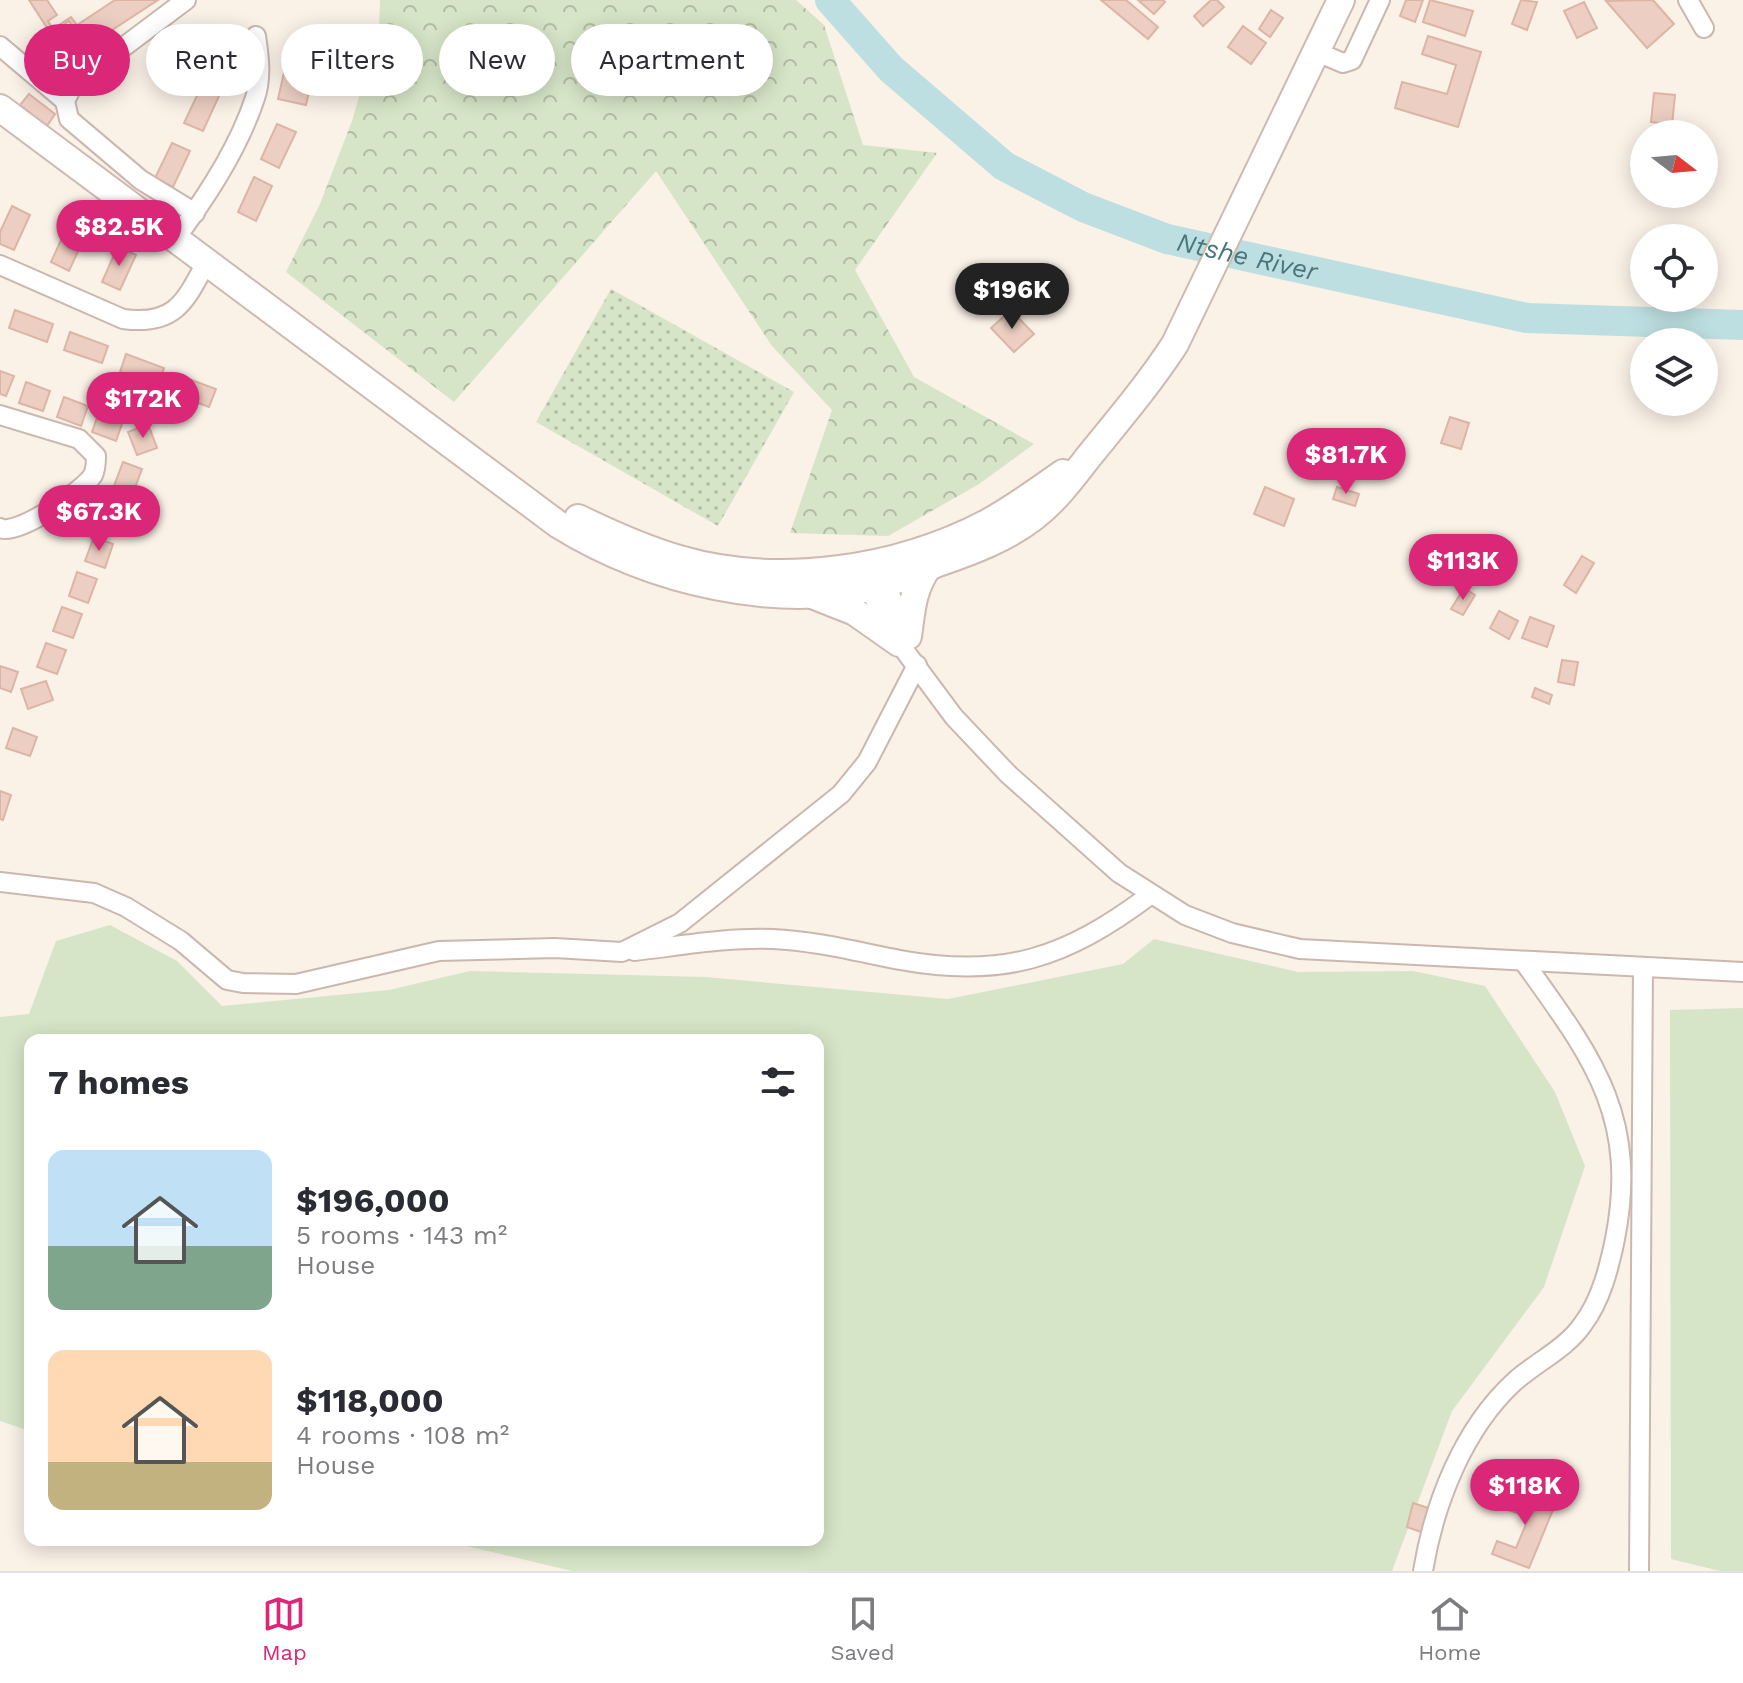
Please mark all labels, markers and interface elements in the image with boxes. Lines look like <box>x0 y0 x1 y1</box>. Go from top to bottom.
chip: Buy <box>24 24 130 96</box>
chip: Rent <box>146 24 265 96</box>
chip: Filters <box>281 24 423 96</box>
chip: New <box>439 24 555 96</box>
chip: Apartment <box>571 24 773 96</box>
north arrow <box>1630 120 1718 208</box>
map controls <box>1630 120 1718 416</box>
pin: $82.5K <box>54 200 184 268</box>
text: $82.5K <box>74 211 164 241</box>
button: locate <box>1630 224 1718 312</box>
water label: Ntshe River <box>1174 227 1321 287</box>
pin: $196K <box>956 263 1068 331</box>
text: $196K <box>973 274 1051 304</box>
button: layers <box>1630 328 1718 416</box>
pin: $172K <box>87 372 199 440</box>
text: $172K <box>104 383 182 413</box>
pin: $81.7K <box>1281 428 1411 496</box>
text: $81.7K <box>1305 439 1387 469</box>
pin: $67.3K <box>34 485 164 553</box>
text: $67.3K <box>56 496 142 526</box>
pin: $113K <box>1407 534 1519 602</box>
text: $113K <box>1427 545 1499 575</box>
icon: filters <box>756 1060 800 1104</box>
text: 7 homes <box>48 1062 189 1102</box>
text: $196,000 <box>296 1180 450 1220</box>
icon: home <box>112 1182 208 1278</box>
text: 5 rooms · 143 m² <box>296 1220 507 1250</box>
text: House <box>296 1250 375 1280</box>
text: $118,000 <box>296 1380 444 1420</box>
icon: home <box>112 1382 208 1478</box>
text: 4 rooms · 108 m² <box>296 1420 509 1450</box>
text: House <box>296 1450 375 1480</box>
pin: $118K <box>1469 1459 1581 1527</box>
text: $118K <box>1488 1470 1562 1500</box>
tab: Map <box>262 1592 307 1665</box>
tab: Saved <box>831 1592 894 1665</box>
tab: Home <box>1418 1592 1481 1665</box>

